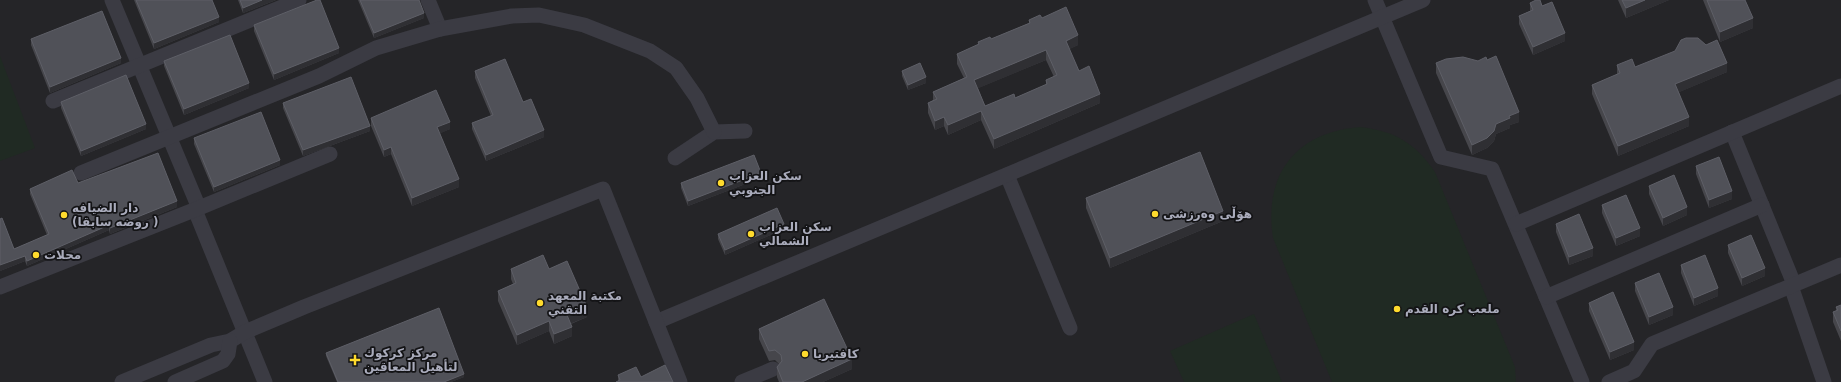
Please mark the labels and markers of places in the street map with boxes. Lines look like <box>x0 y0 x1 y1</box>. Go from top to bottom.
place label: سكن العزاب الجنوبي <box>729 169 802 198</box>
marker: سكن العزاب الجنوبي <box>716 178 726 188</box>
place label: دار الضيافه (روضه سابقا ) <box>72 201 159 230</box>
place label: هۆڵی وەرزشی <box>1163 206 1252 222</box>
marker: هۆڵی وەرزشی <box>1150 209 1160 219</box>
marker: دار الضيافه (روضه سابقا ) <box>59 210 69 220</box>
place label: سكن العزاب الشمالي <box>759 220 832 248</box>
marker: سكن العزاب الشمالي <box>746 229 756 239</box>
place label: محلات <box>44 248 81 262</box>
marker: محلات <box>31 250 41 260</box>
place label: مكتبة المعهد التقني <box>548 289 622 317</box>
marker: مكتبة المعهد التقني <box>535 298 545 308</box>
place label: ملعب كره القدم <box>1405 302 1500 317</box>
marker: ملعب كره القدم <box>1392 304 1402 314</box>
place label: مركز كركوك لتأهيل المعاقين <box>364 346 458 374</box>
place label: کافتیریا <box>813 347 859 361</box>
marker: کافتیریا <box>800 349 810 359</box>
marker: مركز كركوك لتأهيل المعاقين <box>349 354 361 366</box>

